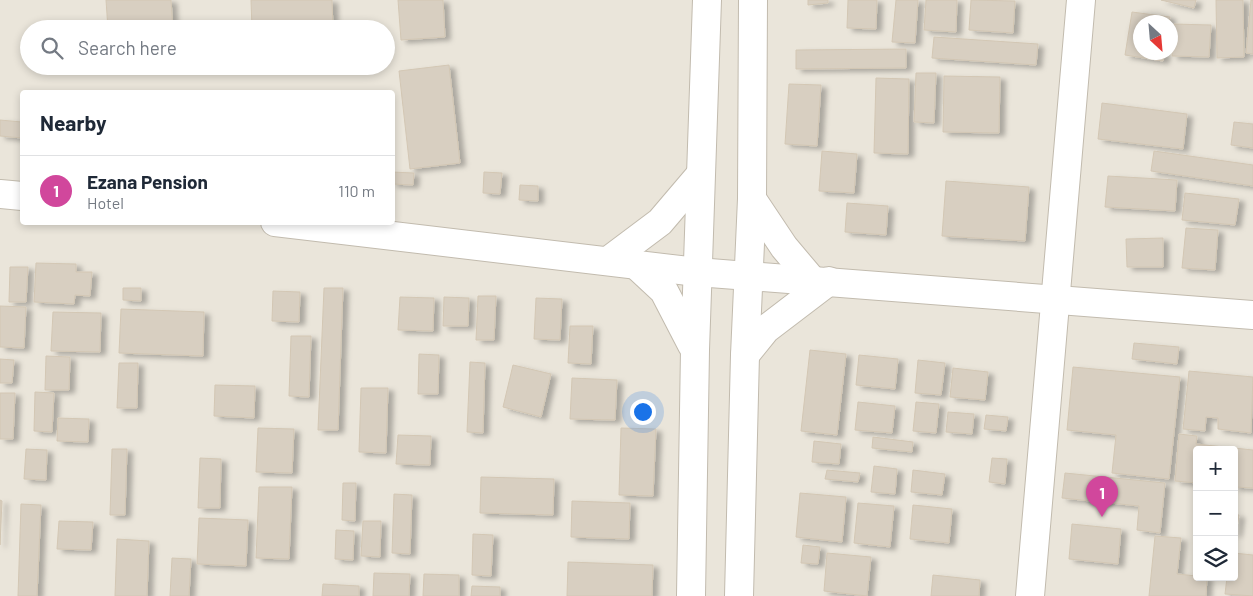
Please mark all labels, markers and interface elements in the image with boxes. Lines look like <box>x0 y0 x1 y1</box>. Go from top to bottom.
north arrow <box>1133 15 1178 60</box>
search box <box>20 20 395 75</box>
icon: search <box>38 34 66 62</box>
text: Search here <box>78 36 177 59</box>
text: Nearby <box>40 110 106 135</box>
text: Ezana Pension <box>87 170 208 193</box>
text: 1 <box>53 181 59 200</box>
text: 110 m <box>338 181 375 200</box>
text: Hotel <box>87 193 124 212</box>
your location <box>630 399 656 425</box>
map controls <box>1193 446 1238 581</box>
button: + <box>1193 446 1238 491</box>
pin: 1 <box>1086 476 1118 517</box>
button: − <box>1193 491 1238 536</box>
button: layers <box>1193 536 1238 581</box>

